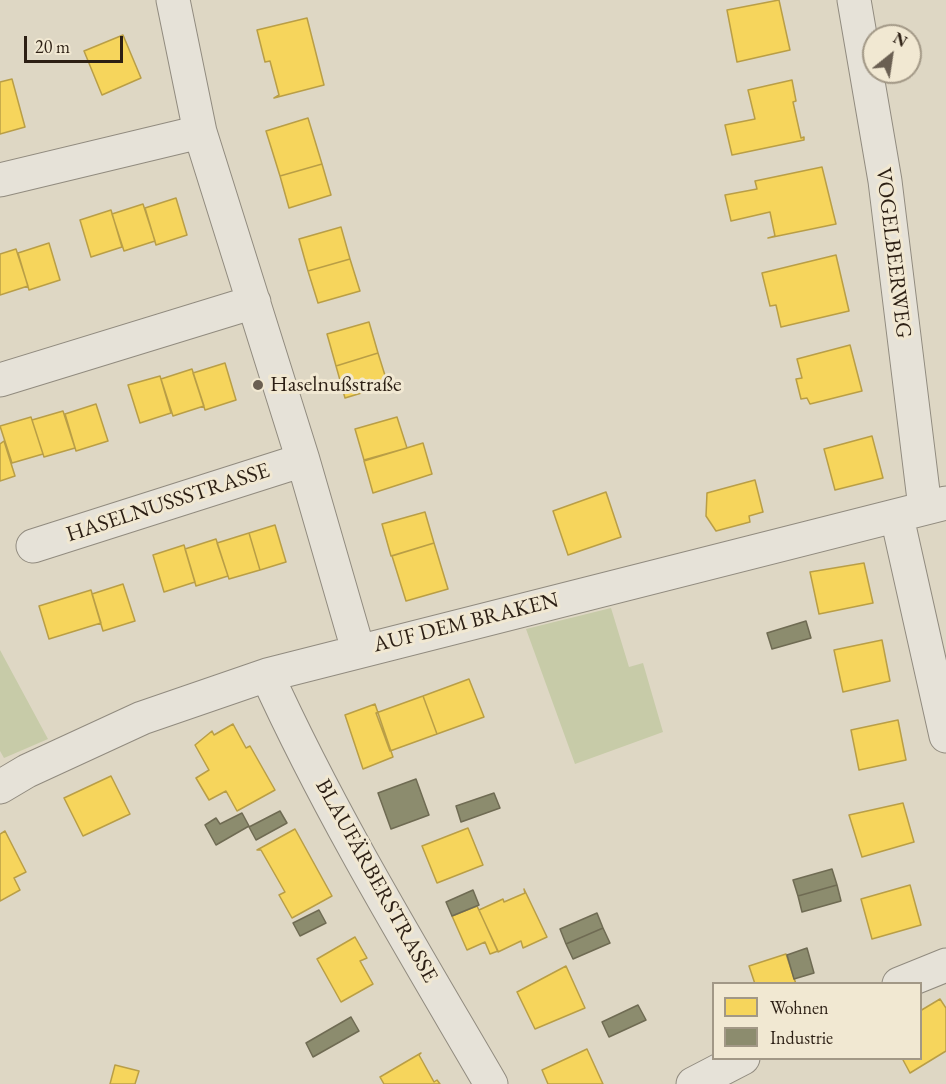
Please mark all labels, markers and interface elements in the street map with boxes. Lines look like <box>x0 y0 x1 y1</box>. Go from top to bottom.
scale bar <box>27 24 126 62</box>
north arrow <box>862 24 922 84</box>
text: N <box>889 27 911 52</box>
text: 20 m <box>35 35 70 58</box>
street label: VOGELBEERWEG <box>869 166 917 340</box>
place label: Haselnußstraße <box>270 372 402 398</box>
marker: Haselnußstraße <box>251 378 265 392</box>
street label: HASELNUSSSTRASSE <box>63 458 273 548</box>
street label: AUF DEM BRAKEN <box>371 587 561 659</box>
street label: BLAUFÄRBERSTRASSE <box>309 775 443 987</box>
legend <box>712 982 922 1060</box>
text: Wohnen <box>770 996 829 1019</box>
text: Industrie <box>770 1026 833 1049</box>

